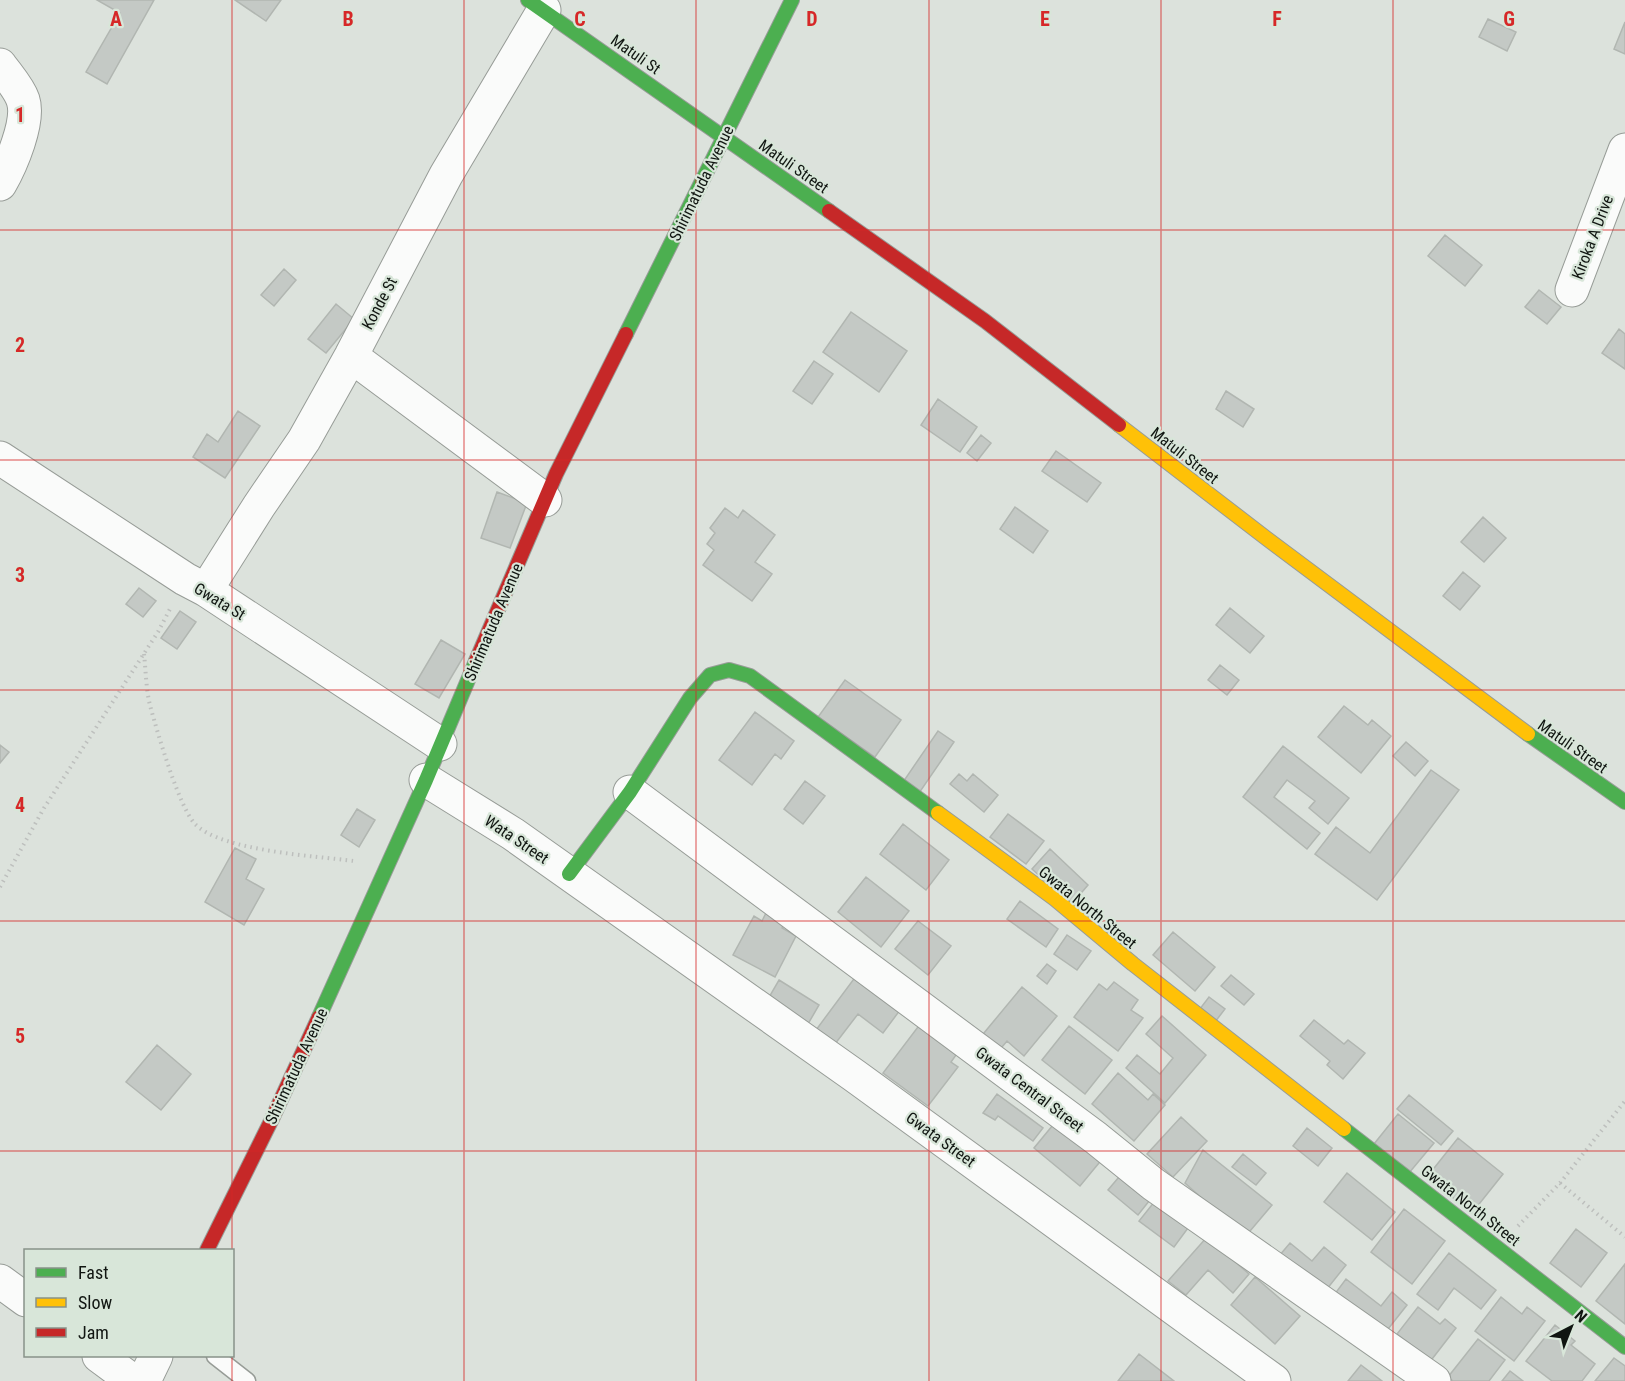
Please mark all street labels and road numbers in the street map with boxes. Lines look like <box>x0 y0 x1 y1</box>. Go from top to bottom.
street label: Matuli St <box>607 30 664 78</box>
street label: Shirimatuda Avenue <box>665 123 738 244</box>
street label: Matuli Street <box>755 135 832 197</box>
street label: Kiroka A Drive <box>1568 192 1617 282</box>
street label: Konde St <box>358 274 401 333</box>
street label: Matuli Street <box>1147 423 1223 488</box>
street label: Shirimatuda Avenue <box>460 561 527 684</box>
street label: Gwata St <box>191 579 249 624</box>
street label: Matuli Street <box>1534 715 1611 777</box>
street label: Wata Street <box>481 811 553 868</box>
street label: Gwata North Street <box>1035 862 1141 953</box>
street label: Shirimatuda Avenue <box>261 1005 332 1127</box>
street label: Gwata Central Street <box>972 1043 1087 1136</box>
street label: Gwata Street <box>902 1108 979 1171</box>
street label: Gwata North Street <box>1417 1161 1524 1250</box>

